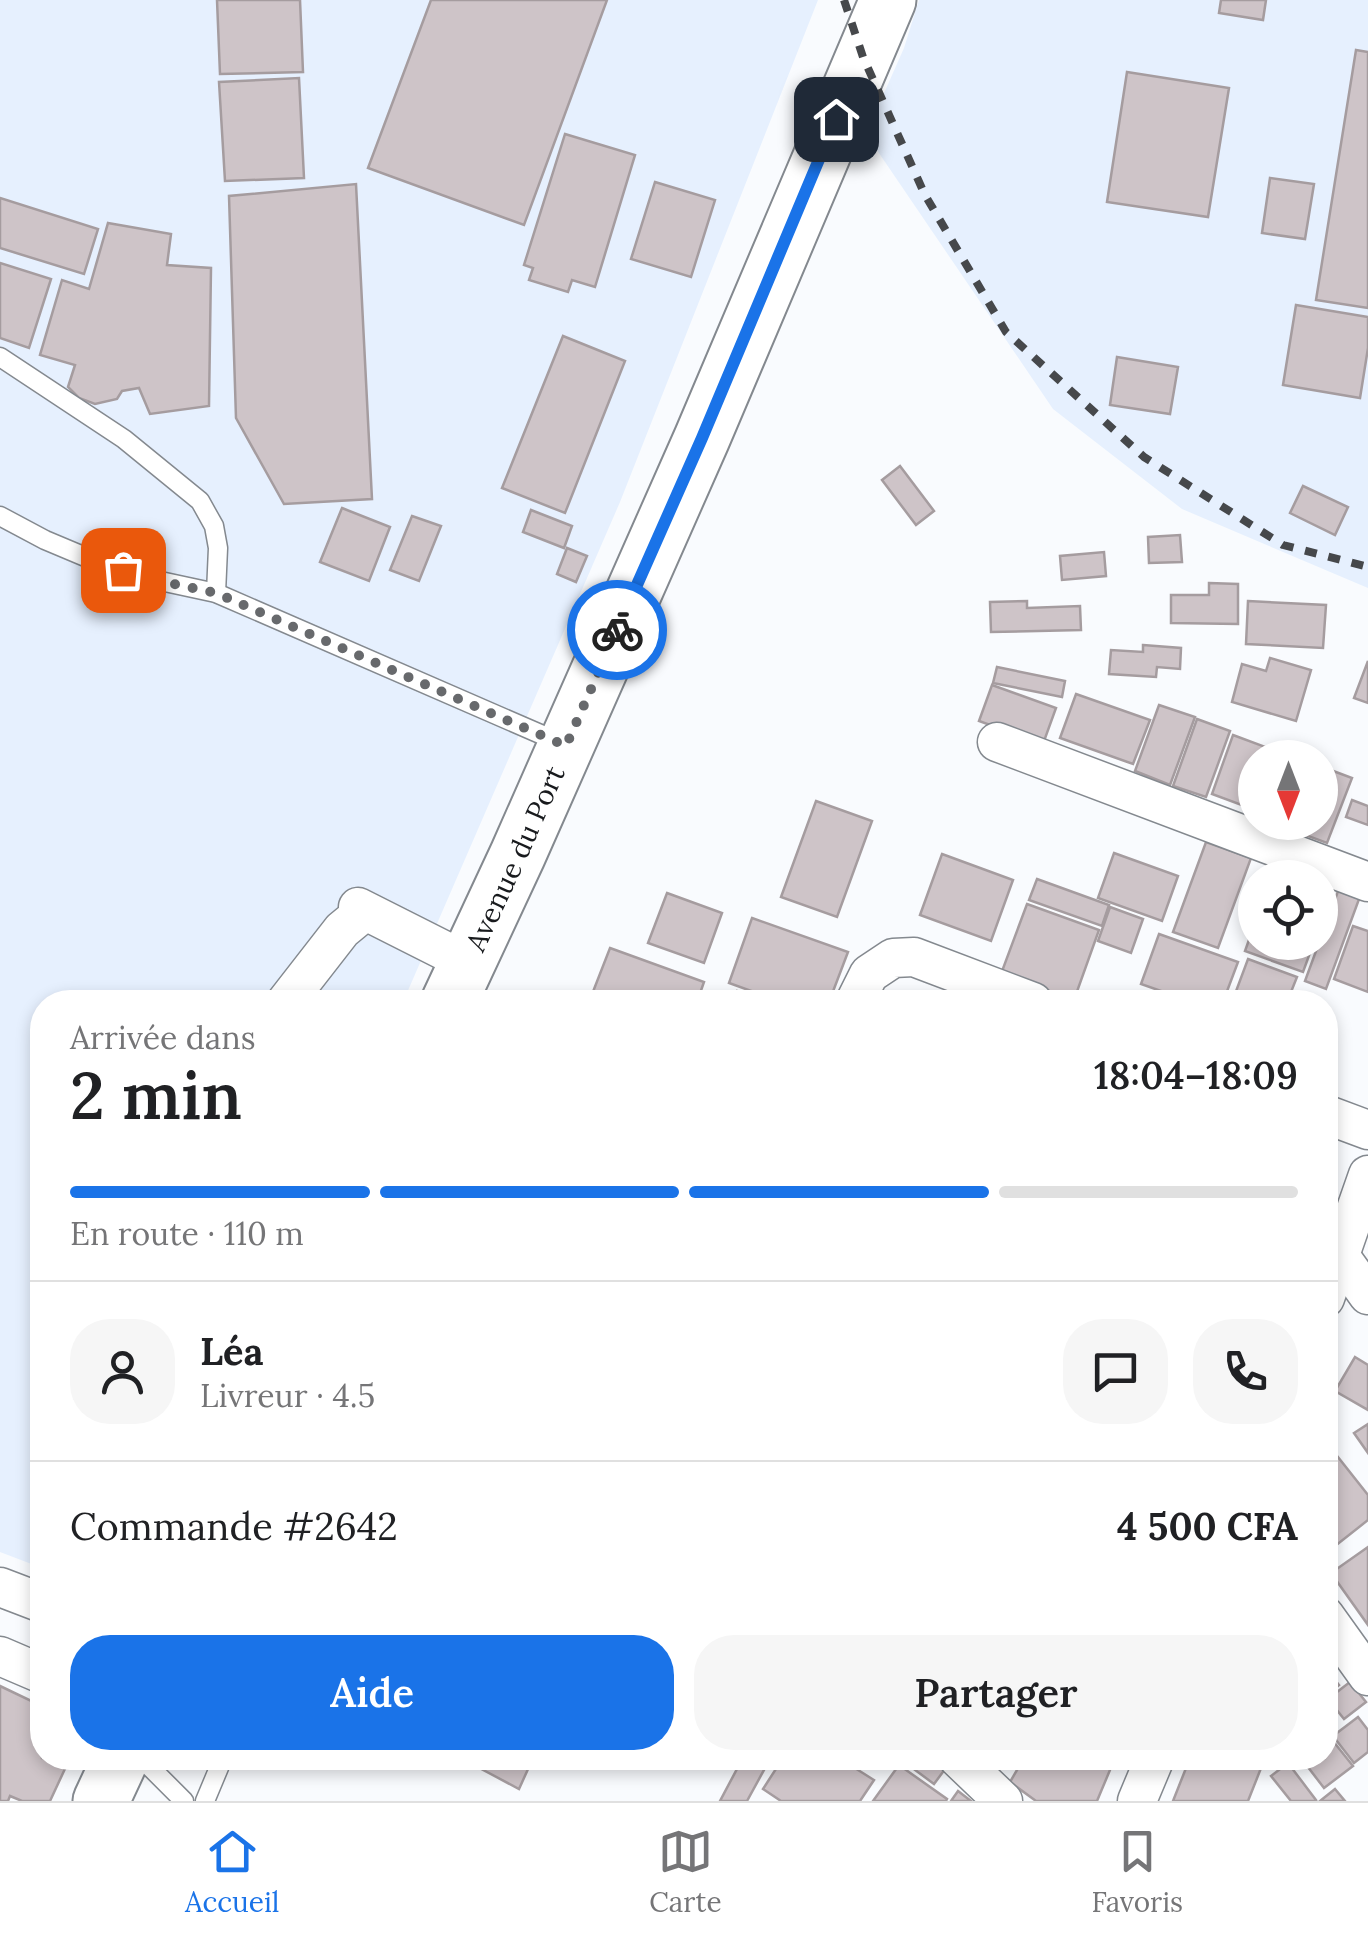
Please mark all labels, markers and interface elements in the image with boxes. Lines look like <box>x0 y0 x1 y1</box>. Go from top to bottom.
pin <box>794 77 879 162</box>
icon: home <box>809 92 864 147</box>
pin <box>81 528 166 613</box>
icon: bag <box>96 543 151 598</box>
courier <box>567 580 667 680</box>
icon: bike <box>590 603 645 658</box>
north arrow <box>1238 740 1338 840</box>
map controls <box>1238 740 1338 960</box>
street label: Avenue du Port <box>457 760 573 958</box>
button: locate <box>1238 860 1338 960</box>
text: Arrivée dans <box>70 1017 256 1058</box>
text: 18:04–18:09 <box>1094 1051 1298 1099</box>
text: 2 min <box>70 1054 242 1137</box>
text: En route · 110 m <box>70 1213 304 1254</box>
button: person <box>70 1319 175 1424</box>
button: chat <box>1063 1319 1168 1424</box>
button: phone <box>1193 1319 1298 1424</box>
text: Léa <box>200 1327 263 1375</box>
text: Livreur · 4.5 <box>200 1375 375 1416</box>
text: Commande #2642 <box>70 1502 398 1550</box>
text: 4 500 CFA <box>1117 1502 1298 1550</box>
button: Aide <box>70 1635 674 1750</box>
button: Partager <box>694 1635 1298 1750</box>
tab: Accueil <box>185 1824 279 1920</box>
tab: Carte <box>649 1824 722 1920</box>
tab: Favoris <box>1091 1824 1183 1920</box>

